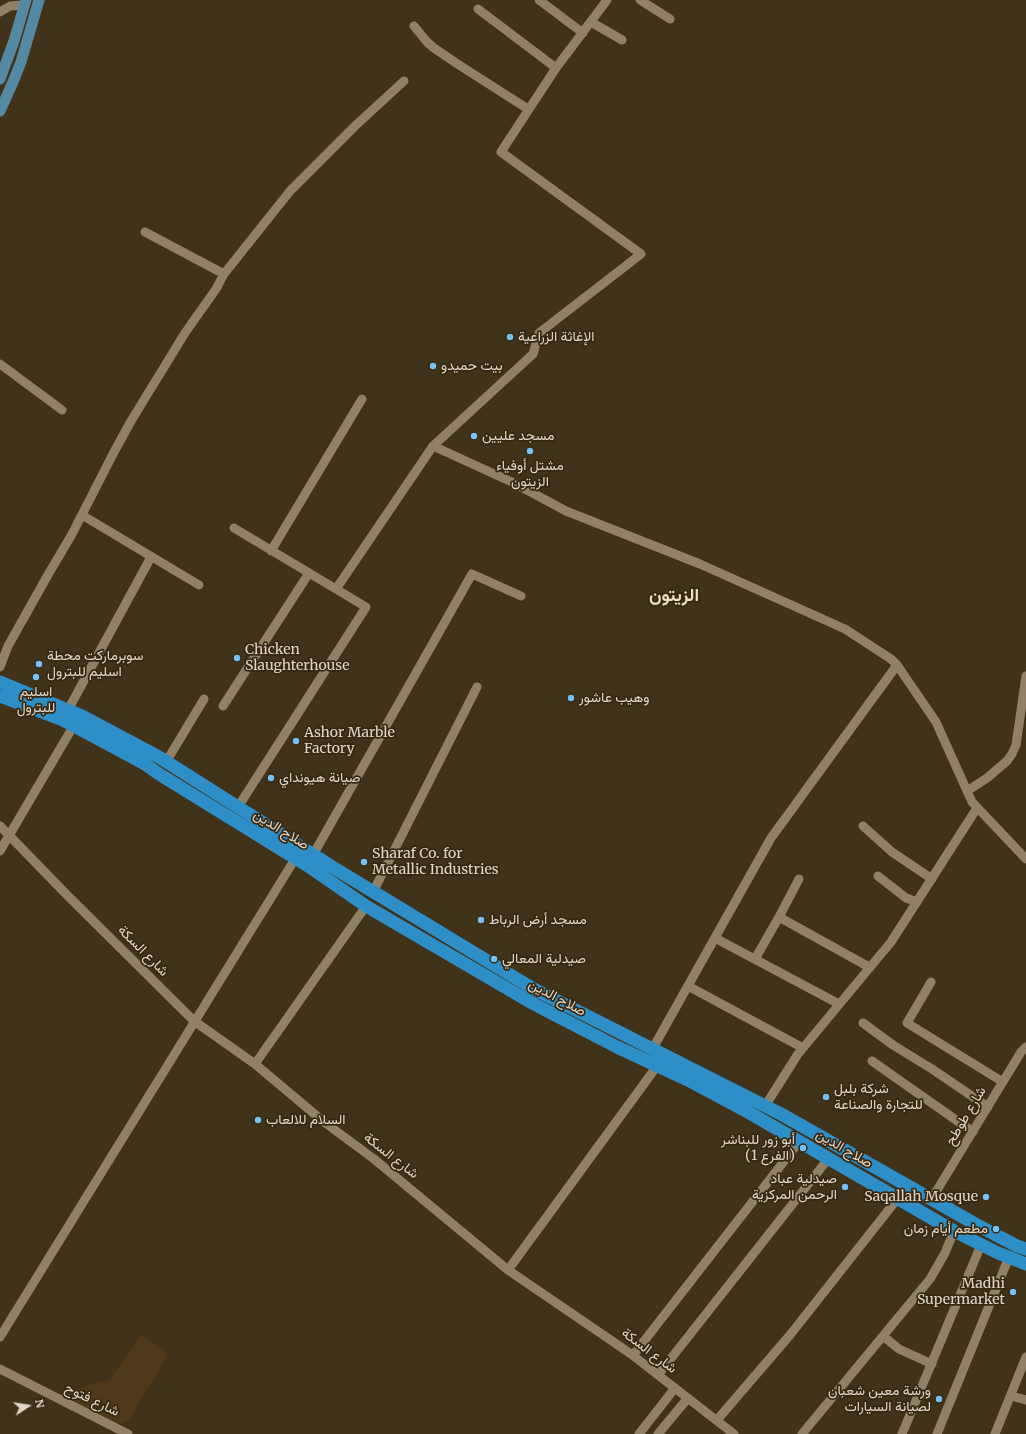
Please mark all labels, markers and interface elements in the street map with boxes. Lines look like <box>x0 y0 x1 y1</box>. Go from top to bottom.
place label: الإغاثة الزراعية <box>518 329 595 345</box>
marker: الإغاثة الزراعية <box>505 332 515 342</box>
place label: بيت حميدو <box>441 358 503 374</box>
marker: بيت حميدو <box>428 361 438 371</box>
place label: مسجد عليين <box>482 428 555 444</box>
marker: مسجد عليين <box>469 431 479 441</box>
marker: مشتل أوفياء الزيتون <box>525 446 535 456</box>
place label: مشتل أوفياء الزيتون <box>496 458 564 490</box>
district label: الزيتون <box>649 585 699 607</box>
place label: Chicken Slaughterhouse <box>245 642 350 674</box>
place label: سوبرماركت محطة اسليم للبترول <box>47 648 144 680</box>
marker: Chicken Slaughterhouse <box>232 653 242 663</box>
marker: سوبرماركت محطة اسليم للبترول <box>34 659 44 669</box>
marker: اسليم للبترول <box>31 672 41 682</box>
place label: اسليم للبترول <box>17 684 55 716</box>
place label: وهيب عاشور <box>579 690 649 706</box>
marker: وهيب عاشور <box>566 693 576 703</box>
place label: Ashor Marble Factory <box>304 725 395 758</box>
marker: Ashor Marble Factory <box>291 736 301 746</box>
place label: صيانة هيونداي <box>279 770 360 786</box>
marker: صيانة هيونداي <box>266 773 276 783</box>
street label: صلاح الدين <box>250 806 312 854</box>
place label: Sharaf Co. for Metallic Industries <box>372 846 499 878</box>
marker: Sharaf Co. for Metallic Industries <box>359 857 369 867</box>
place label: مسجد أرض الرباط <box>489 912 587 928</box>
marker: مسجد أرض الرباط <box>476 915 486 925</box>
street label: شارع السكة <box>114 922 172 980</box>
place label: صيدلية المعالي <box>502 951 586 967</box>
marker: صيدلية المعالي <box>489 954 499 964</box>
street label: صلاح الدين <box>525 976 589 1020</box>
place label: شركة بلبل للتجارة والصناعة <box>834 1081 923 1114</box>
street label: شارع طوطح <box>942 1084 990 1148</box>
marker: شركة بلبل للتجارة والصناعة <box>821 1092 831 1102</box>
place label: السلام للالعاب <box>266 1112 346 1128</box>
marker: السلام للالعاب <box>253 1115 263 1125</box>
street label: صلاح الدين <box>813 1126 875 1172</box>
street label: شارع السكة <box>360 1129 422 1183</box>
place label: أبو زور للبناشر (الفرع 1) <box>721 1132 795 1164</box>
marker: أبو زور للبناشر (الفرع 1) <box>798 1143 808 1153</box>
place label: صيدلية عباد الرحمن المركزية <box>752 1171 837 1204</box>
marker: صيدلية عباد الرحمن المركزية <box>840 1182 850 1192</box>
place label: Saqallah Mosque <box>864 1189 978 1205</box>
marker: Saqallah Mosque <box>981 1192 991 1202</box>
place label: مطعم أيام زمان <box>904 1221 988 1237</box>
marker: مطعم أيام زمان <box>991 1224 1001 1234</box>
place label: Madhi Supermarket <box>917 1276 1005 1308</box>
marker: Madhi Supermarket <box>1008 1287 1018 1297</box>
street label: شارع السكة <box>618 1325 680 1377</box>
street label: شارع فتوح <box>62 1380 122 1420</box>
place label: ورشة معين شعبان لصيانة السيارات <box>828 1383 931 1416</box>
north arrow <box>8 1386 48 1426</box>
marker: ورشة معين شعبان لصيانة السيارات <box>934 1394 944 1404</box>
text: N <box>32 1398 47 1409</box>

